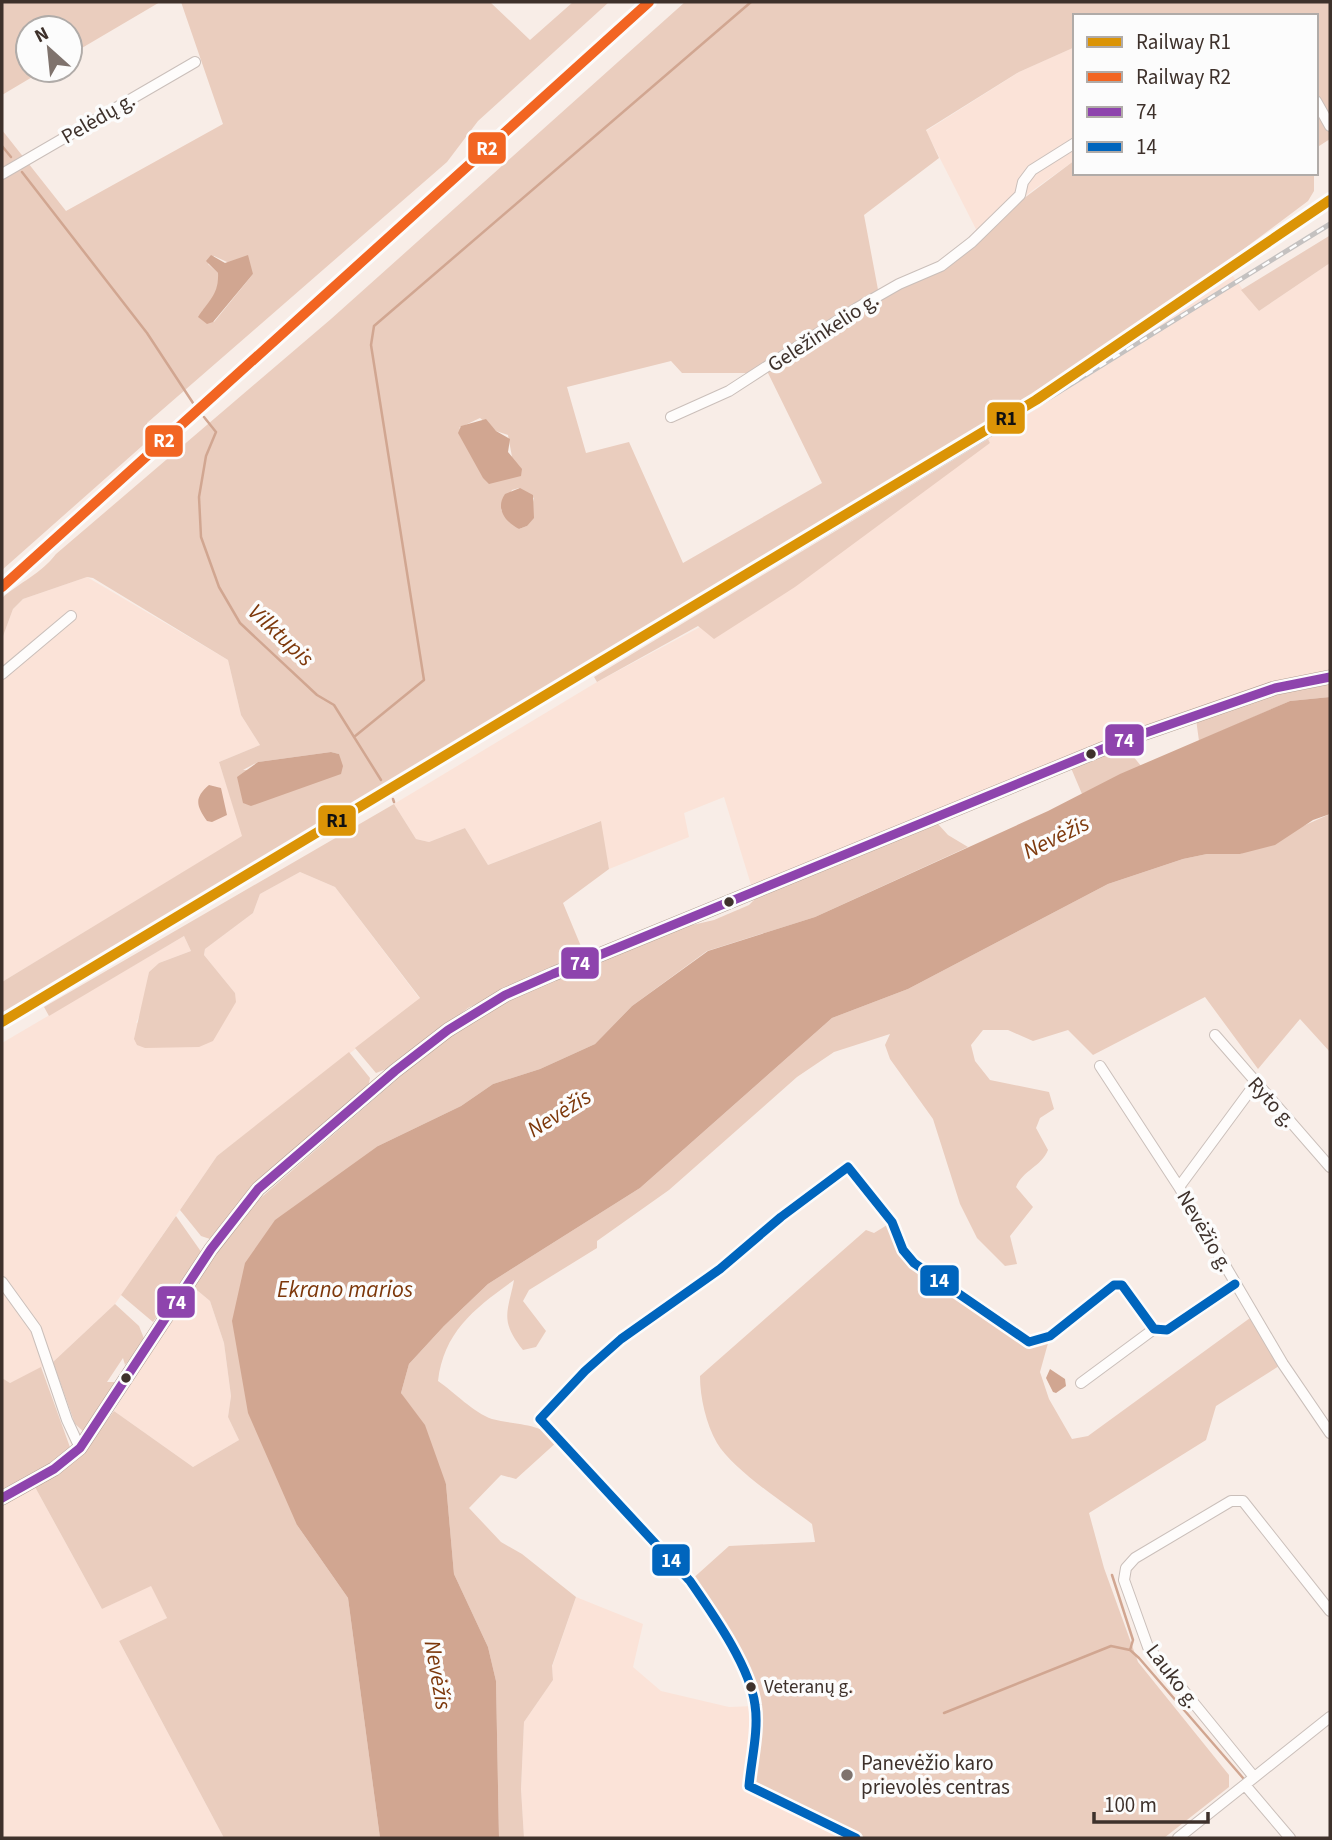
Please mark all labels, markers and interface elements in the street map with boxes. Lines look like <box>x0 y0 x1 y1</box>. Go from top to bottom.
north arrow <box>14 14 84 84</box>
legend <box>1073 14 1318 175</box>
text: N <box>30 20 54 50</box>
text: Railway R1 <box>1136 27 1231 57</box>
text: Railway R2 <box>1136 62 1231 92</box>
street label: Pelėdų g. <box>56 85 140 151</box>
text: 74 <box>1136 97 1157 127</box>
line badge: R2 <box>467 131 507 165</box>
text: 14 <box>1136 132 1157 162</box>
text: R2 <box>476 136 498 163</box>
street label: Geležinkelio g. <box>762 285 884 379</box>
line badge: R1 <box>986 401 1026 435</box>
text: R1 <box>995 406 1017 433</box>
line badge: R2 <box>144 424 184 458</box>
text: R2 <box>153 428 175 455</box>
water label: Vilktupis <box>241 596 321 674</box>
line badge: 74 <box>1104 723 1145 757</box>
text: 74 <box>1114 728 1134 755</box>
unlabelled marker <box>1084 747 1098 761</box>
line badge: R1 <box>317 804 357 837</box>
water label: Nevėžis <box>1017 807 1095 867</box>
text: R1 <box>326 808 348 835</box>
unlabelled marker <box>722 895 736 909</box>
line badge: 74 <box>560 946 600 980</box>
text: 74 <box>570 951 590 978</box>
street label: Ryto g. <box>1241 1070 1303 1134</box>
water label: Nevėžis <box>520 1080 598 1146</box>
street label: Nevėžio g. <box>1170 1185 1240 1277</box>
line badge: 14 <box>919 1264 960 1297</box>
text: 14 <box>929 1268 949 1295</box>
water label: Ekrano marios <box>277 1273 413 1306</box>
line badge: 74 <box>156 1285 196 1319</box>
text: 74 <box>166 1290 186 1317</box>
unlabelled marker <box>119 1371 133 1385</box>
line badge: 14 <box>651 1543 691 1577</box>
text: 14 <box>661 1548 681 1575</box>
water label: Nevėžis <box>416 1637 460 1713</box>
street label: Lauko g. <box>1139 1638 1207 1714</box>
place label: Veteranų g. <box>764 1674 853 1701</box>
marker: Veteranų g. <box>744 1680 758 1694</box>
place label: Panevėžio karo prievolės centras <box>861 1748 1010 1802</box>
marker: Panevėžio karo prievolės centras <box>839 1767 855 1783</box>
scale bar <box>1094 1780 1208 1824</box>
text: 100 m <box>1104 1790 1157 1820</box>

